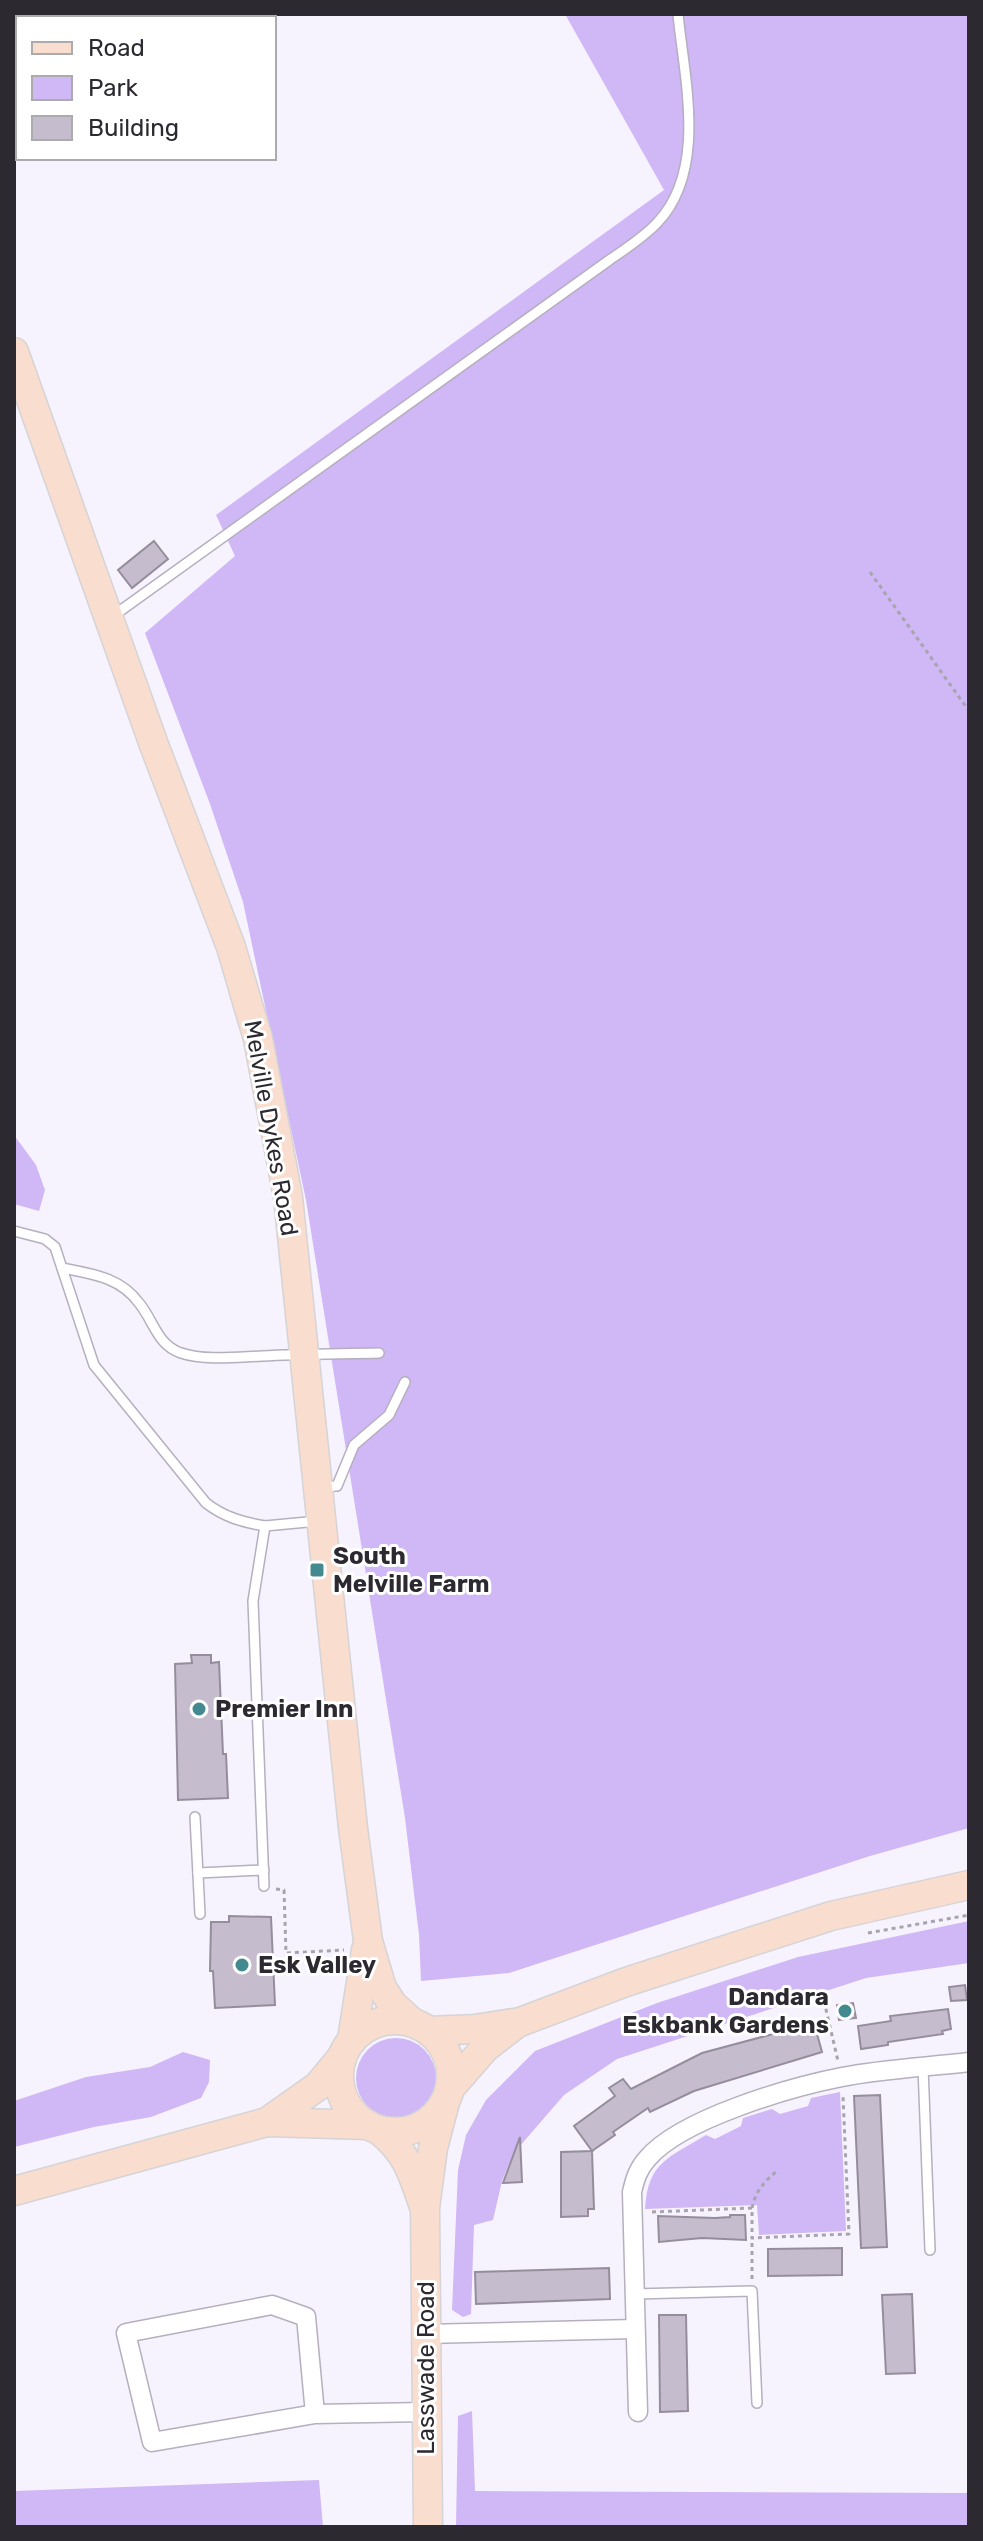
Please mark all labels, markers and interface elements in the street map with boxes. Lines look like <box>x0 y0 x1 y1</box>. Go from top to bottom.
legend <box>16 16 276 160</box>
text: Road <box>88 34 145 62</box>
text: Park <box>88 74 139 102</box>
text: Building <box>88 114 179 142</box>
street label: Melville Dykes Road <box>238 1018 304 1238</box>
place label: South Melville Farm <box>333 1542 490 1598</box>
marker: South Melville Farm <box>308 1561 326 1579</box>
place label: Premier Inn <box>215 1695 354 1723</box>
marker: Premier Inn <box>190 1700 208 1718</box>
place label: Esk Valley <box>258 1951 376 1979</box>
marker: Esk Valley <box>233 1956 251 1974</box>
place label: Dandara Eskbank Gardens <box>622 1983 829 2039</box>
marker: Dandara Eskbank Gardens <box>836 2002 854 2020</box>
street label: Lasswade Road <box>412 2281 440 2455</box>

